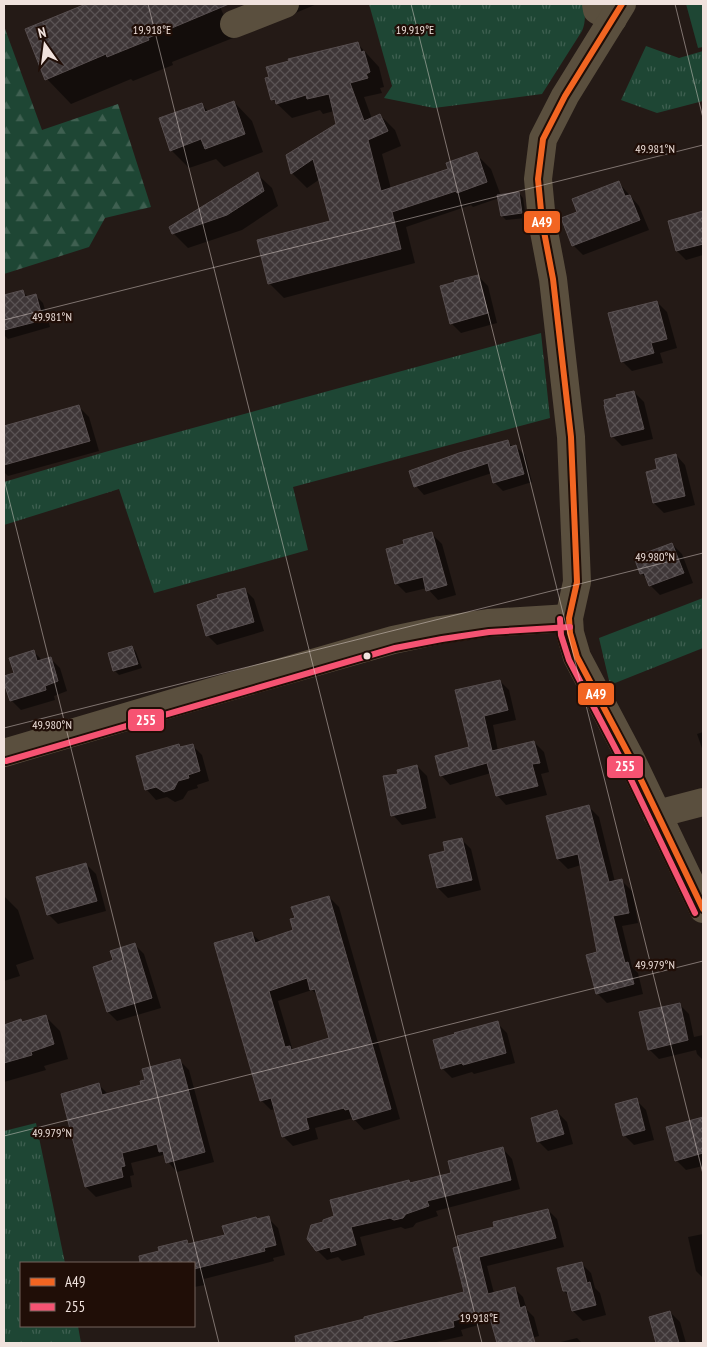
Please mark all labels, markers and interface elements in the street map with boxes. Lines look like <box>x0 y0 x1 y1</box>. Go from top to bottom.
north arrow <box>20 20 70 70</box>
text: 19.918°E <box>133 22 171 37</box>
text: 19.919°E <box>396 22 434 37</box>
text: N <box>36 23 48 42</box>
text: 49.981°N <box>635 141 675 156</box>
line badge: A49 <box>523 210 561 234</box>
text: A49 <box>531 213 553 231</box>
text: 49.981°N <box>32 309 72 324</box>
text: 49.980°N <box>635 549 675 564</box>
unlabelled marker <box>362 651 372 661</box>
line badge: A49 <box>577 682 615 706</box>
text: A49 <box>585 685 607 703</box>
line badge: 255 <box>127 708 165 732</box>
text: 255 <box>136 711 156 729</box>
text: 49.980°N <box>32 717 72 732</box>
line badge: 255 <box>606 755 644 779</box>
text: 255 <box>615 757 635 775</box>
text: 49.979°N <box>635 957 675 972</box>
text: 49.979°N <box>32 1125 72 1140</box>
legend <box>20 1262 195 1327</box>
text: A49 <box>65 1272 86 1291</box>
text: 255 <box>65 1297 85 1316</box>
text: 19.918°E <box>460 1310 498 1325</box>

